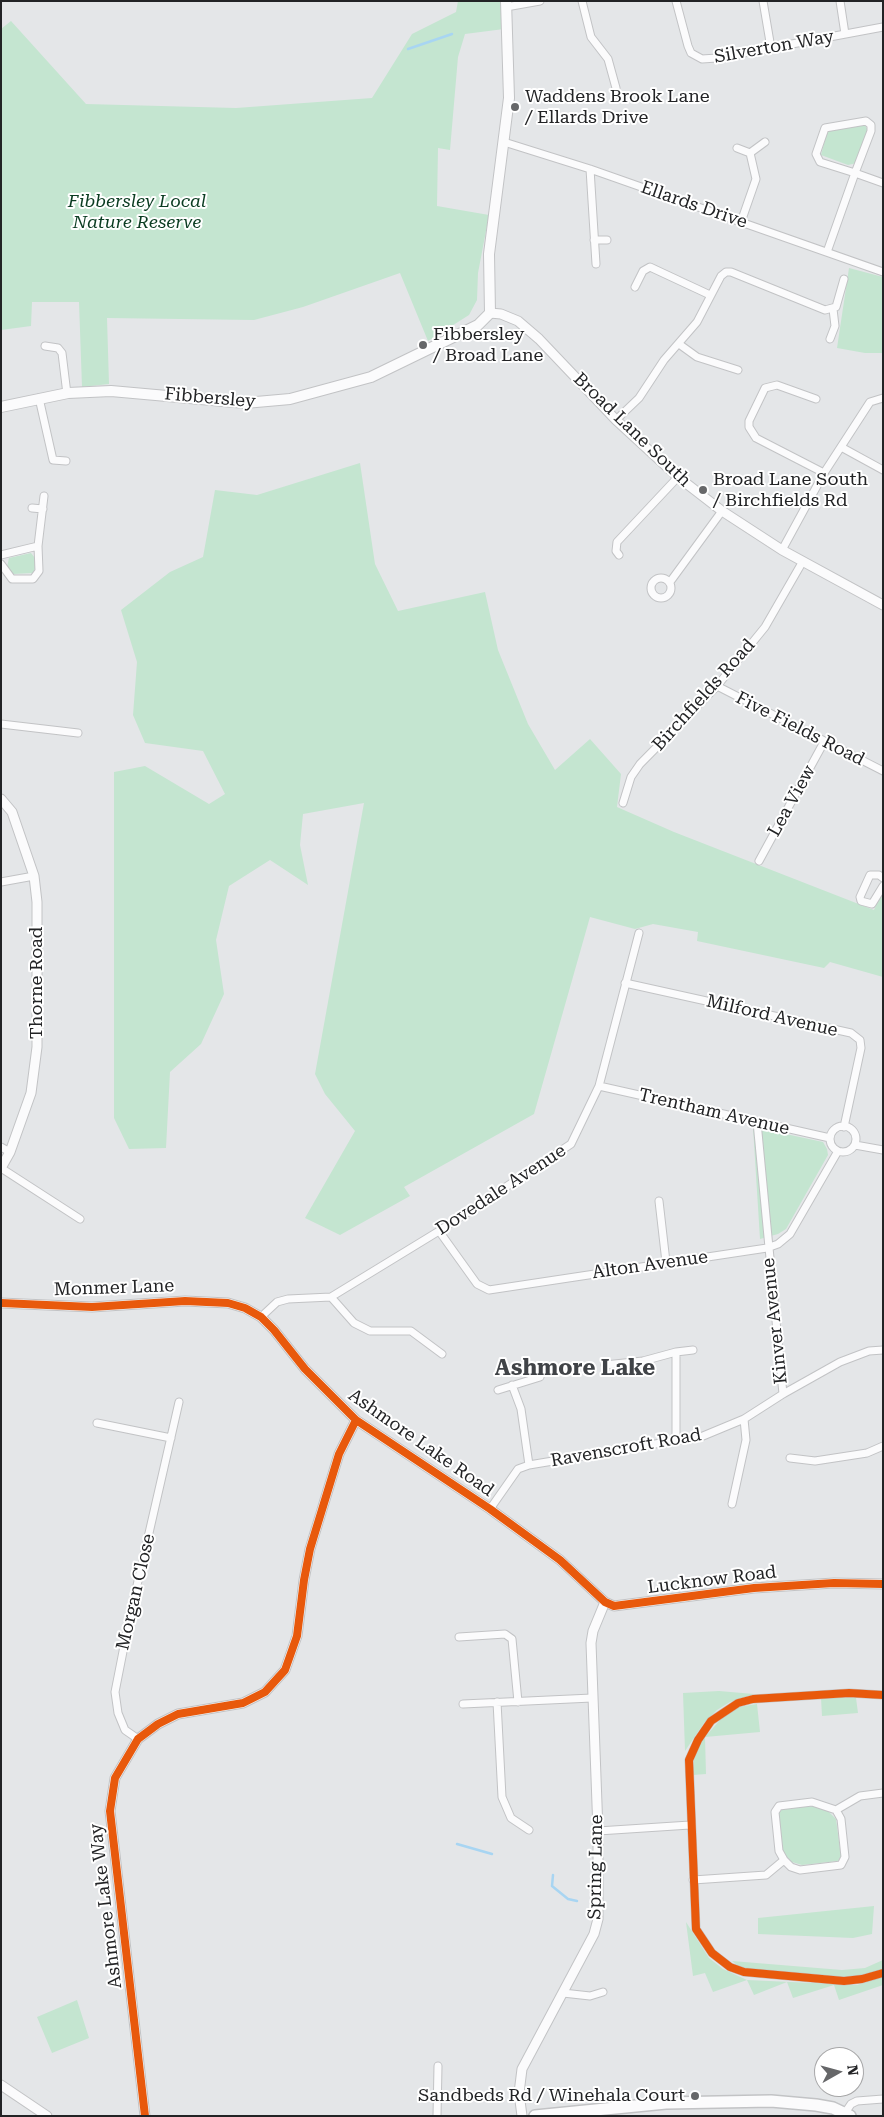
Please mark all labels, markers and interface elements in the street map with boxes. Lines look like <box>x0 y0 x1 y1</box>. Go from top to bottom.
street label: Silverton Way <box>712 26 836 68</box>
place label: Waddens Brook Lane / Ellards Drive <box>525 86 710 128</box>
marker: Waddens Brook Lane / Ellards Drive <box>509 101 521 113</box>
street label: Ellards Drive <box>638 177 750 233</box>
park label: Fibbersley Local Nature Reserve <box>68 191 206 233</box>
place label: Fibbersley / Broad Lane <box>433 324 543 366</box>
marker: Fibbersley / Broad Lane <box>417 339 429 351</box>
street label: Broad Lane South <box>569 368 695 492</box>
street label: Fibbersley <box>163 383 257 413</box>
place label: Broad Lane South / Birchfields Rd <box>713 469 868 512</box>
marker: Broad Lane South / Birchfields Rd <box>697 484 709 496</box>
street label: Birchfields Road <box>648 635 760 755</box>
street label: Five Fields Road <box>732 687 868 771</box>
street label: Lea View <box>764 762 820 840</box>
street label: Thorne Road <box>26 927 48 1039</box>
street label: Milford Avenue <box>704 990 840 1042</box>
street label: Trentham Avenue <box>636 1084 792 1140</box>
street label: Dovedale Avenue <box>432 1140 570 1240</box>
street label: Alton Avenue <box>591 1246 709 1284</box>
street label: Kinver Avenue <box>758 1257 792 1385</box>
street label: Monmer Lane <box>53 1275 175 1301</box>
district label: Ashmore Lake <box>495 1356 655 1382</box>
street label: Ashmore Lake Road <box>344 1385 498 1501</box>
street label: Ravenscroft Road <box>549 1424 703 1472</box>
street label: Morgan Close <box>112 1532 160 1652</box>
street label: Lucknow Road <box>646 1561 778 1599</box>
street label: Spring Lane <box>584 1814 608 1920</box>
street label: Ashmore Lake Way <box>85 1822 127 1990</box>
north arrow <box>814 2047 864 2097</box>
text: N <box>844 2064 861 2077</box>
place label: Sandbeds Rd / Winehala Court <box>418 2085 685 2107</box>
marker: Sandbeds Rd / Winehala Court <box>689 2090 701 2102</box>

